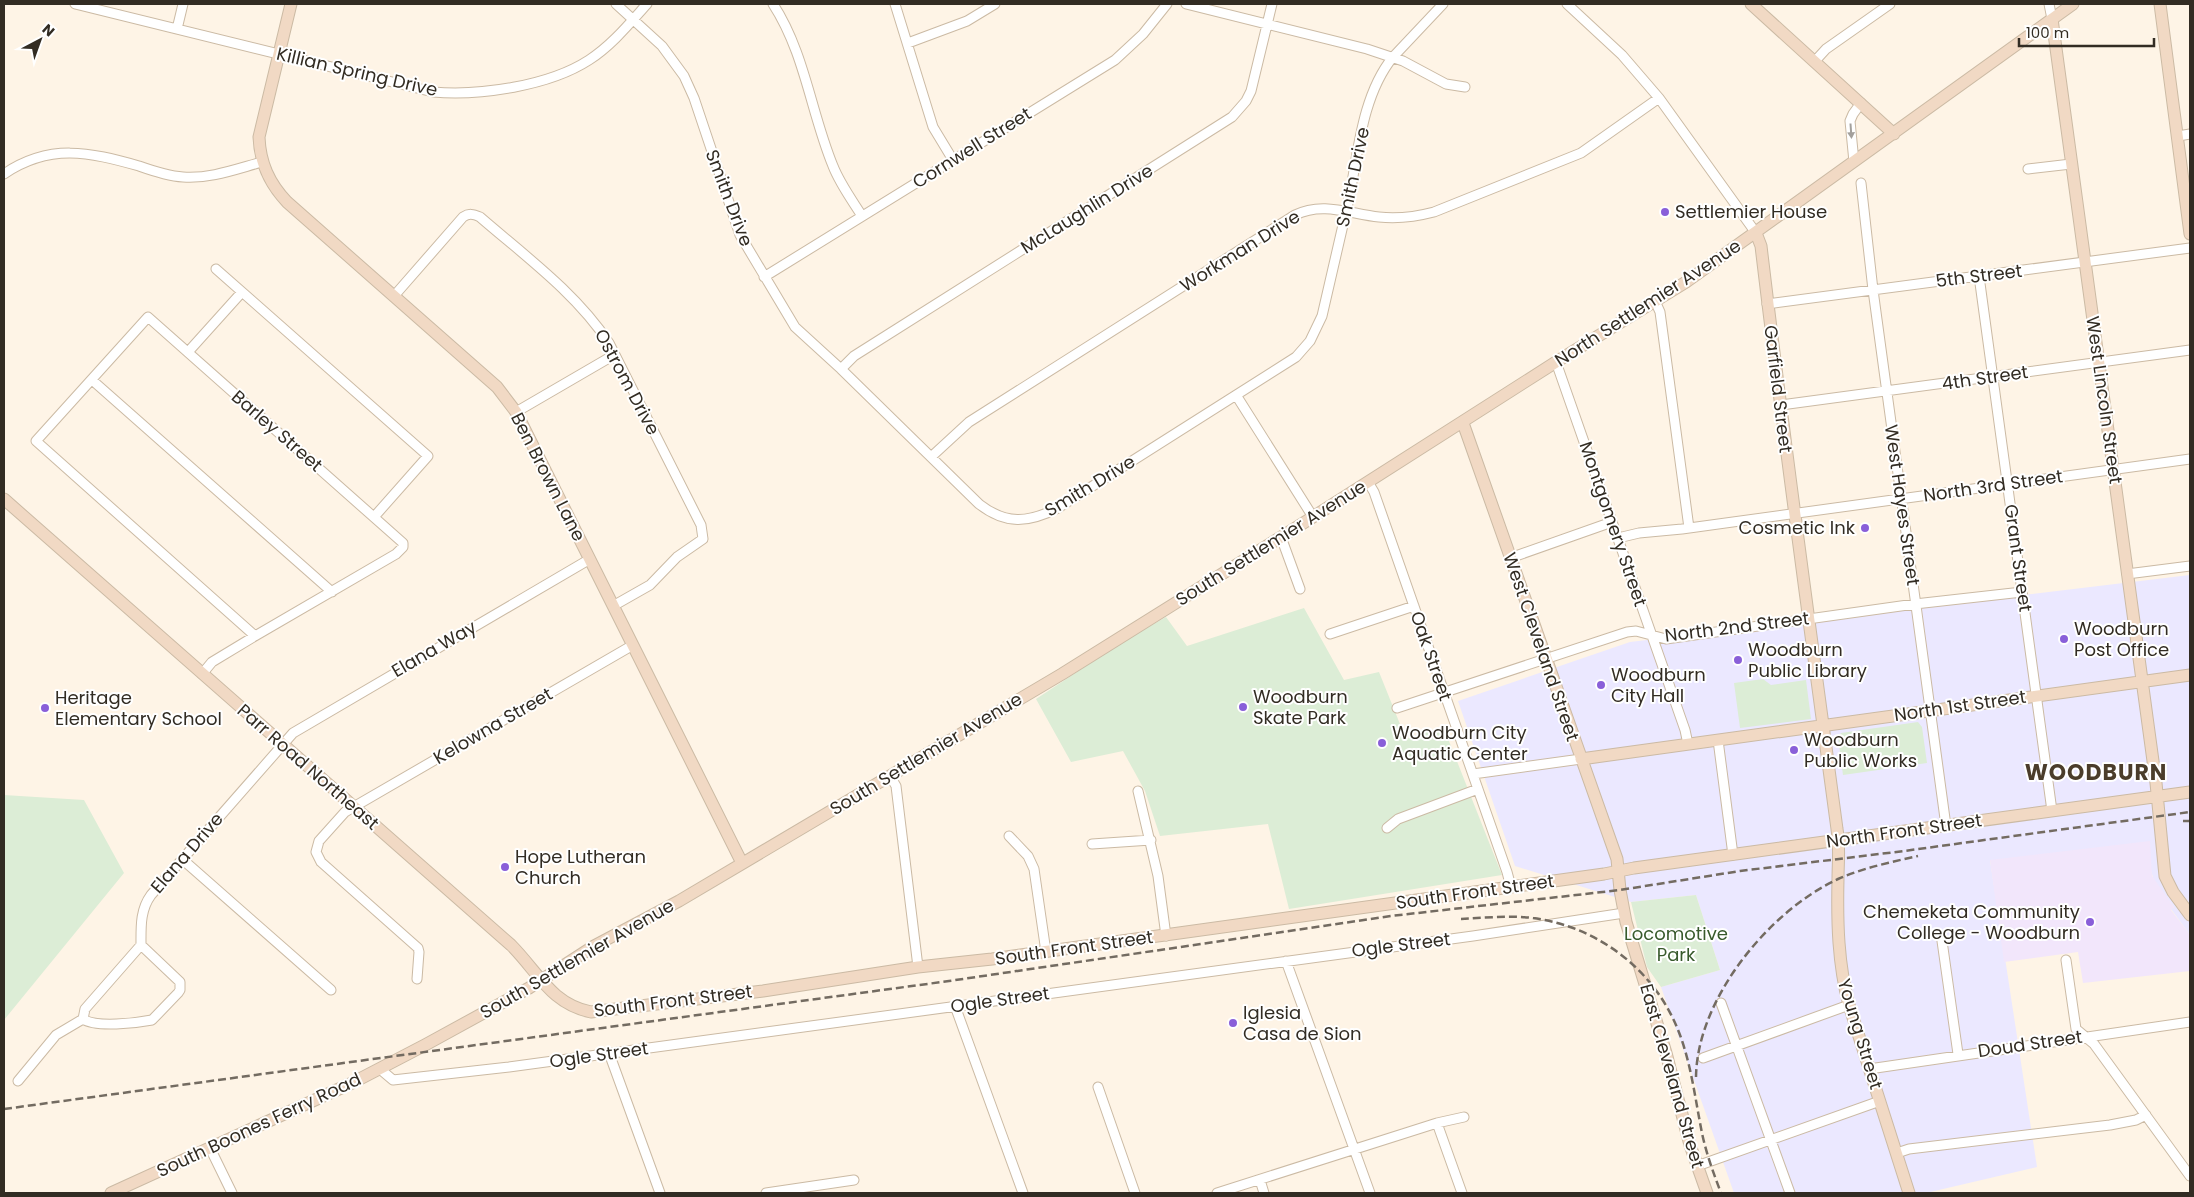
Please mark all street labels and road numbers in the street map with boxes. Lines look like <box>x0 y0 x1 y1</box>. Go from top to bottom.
street label: Killian Spring Drive <box>274 41 440 102</box>
street label: Cornwell Street <box>907 101 1036 194</box>
street label: Smith Drive <box>1330 125 1375 229</box>
street label: Smith Drive <box>700 146 759 250</box>
street label: McLaughlin Drive <box>1016 158 1158 259</box>
street label: Workman Drive <box>1175 204 1305 298</box>
street label: North Settlemier Avenue <box>1550 233 1746 372</box>
street label: 5th Street <box>1934 258 2024 293</box>
street label: West Lincoln Street <box>2080 314 2129 485</box>
street label: Ostrom Drive <box>589 324 666 439</box>
street label: Garfield Street <box>1758 324 1799 454</box>
street label: 4th Street <box>1940 359 2030 396</box>
street label: Barley Street <box>226 384 328 477</box>
street label: Ben Brown Lane <box>505 408 592 545</box>
street label: West Hayes Street <box>1879 423 1926 587</box>
street label: Montgomery Street <box>1574 438 1653 610</box>
street label: Smith Drive <box>1040 449 1140 522</box>
street label: North 3rd Street <box>1921 463 2064 508</box>
street label: South Settlemier Avenue <box>1171 474 1371 612</box>
street label: Grant Street <box>1999 502 2038 613</box>
street label: West Cleveland Street <box>1497 549 1586 745</box>
street label: North 2nd Street <box>1663 605 1811 648</box>
street label: Oak Street <box>1404 608 1458 704</box>
street label: Elana Way <box>387 614 481 683</box>
street label: Kelowna Street <box>429 681 557 770</box>
street label: North 1st Street <box>1892 684 2028 727</box>
street label: South Settlemier Avenue <box>825 686 1027 821</box>
street label: Parr Road Northeast <box>232 698 385 835</box>
street label: Elana Drive <box>145 807 229 898</box>
street label: North Front Street <box>1825 807 1983 854</box>
street label: South Front Street <box>1394 868 1556 915</box>
street label: South Settlemier Avenue <box>475 893 678 1024</box>
street label: South Front Street <box>993 924 1155 971</box>
street label: Ogle Street <box>1350 926 1452 963</box>
street label: Young Street <box>1832 975 1889 1092</box>
street label: South Front Street <box>592 978 754 1023</box>
street label: Ogle Street <box>949 980 1051 1019</box>
street label: East Cleveland Street <box>1634 981 1711 1171</box>
street label: Doud Street <box>1976 1024 2084 1063</box>
street label: Ogle Street <box>548 1035 650 1074</box>
street label: South Boones Ferry Road <box>153 1066 365 1183</box>

